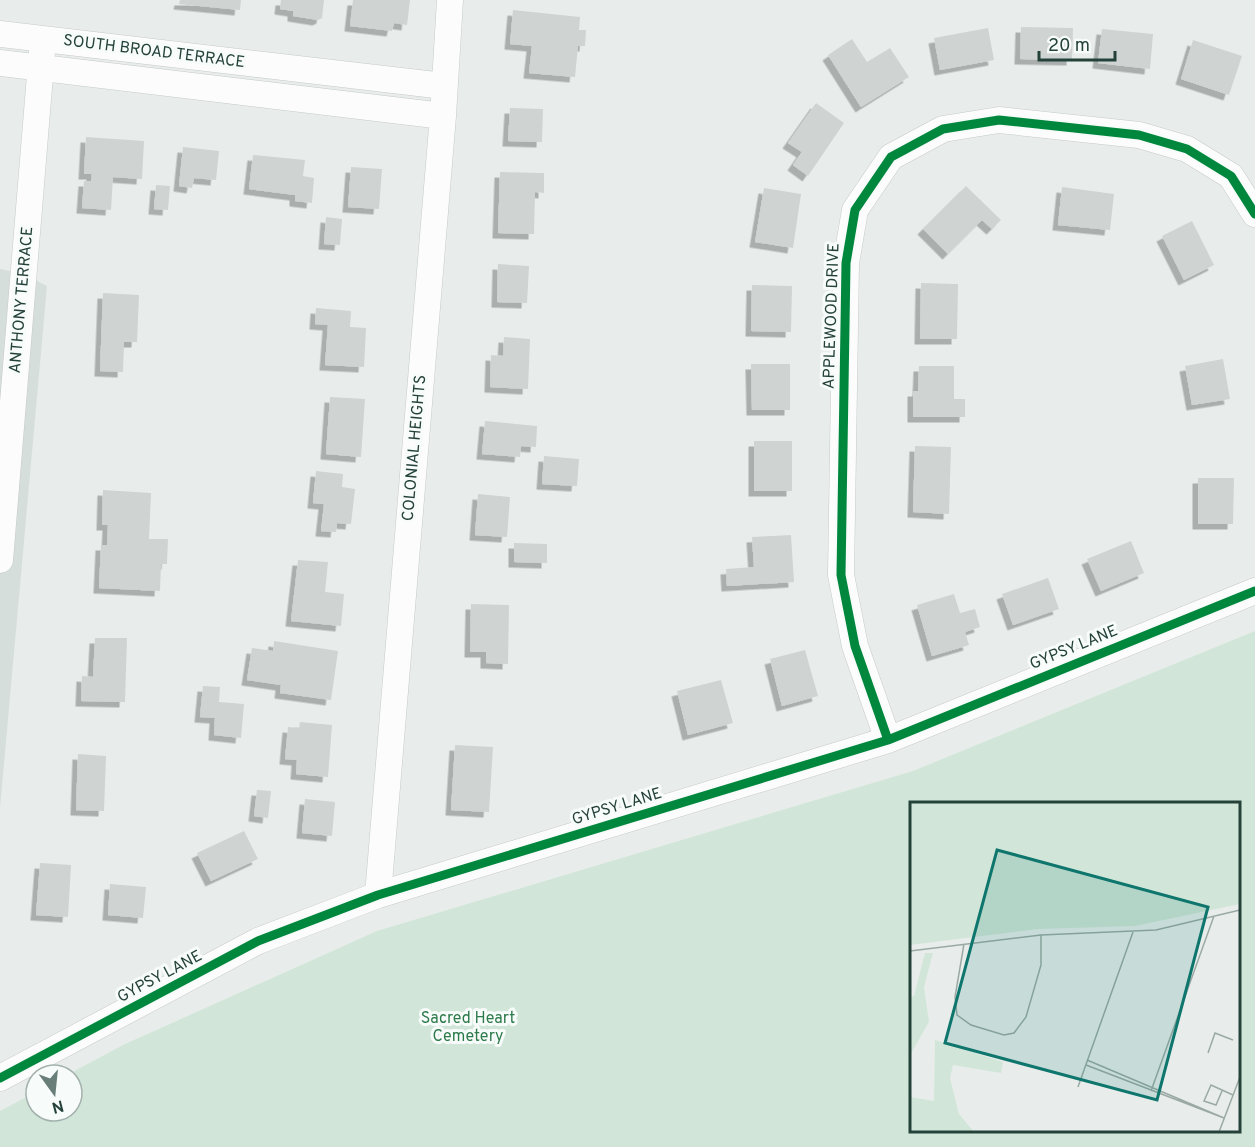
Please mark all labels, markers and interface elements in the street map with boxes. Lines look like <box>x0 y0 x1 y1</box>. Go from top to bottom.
scale bar <box>1039 24 1116 62</box>
street label: SOUTH BROAD TERRACE <box>62 31 246 73</box>
text: 20 m <box>1048 35 1090 58</box>
street label: ANTHONY TERRACE <box>6 226 38 374</box>
street label: APPLEWOOD DRIVE <box>819 243 845 389</box>
street label: COLONIAL HEIGHTS <box>399 374 431 522</box>
street label: GYPSY LANE <box>1027 621 1121 675</box>
street label: GYPSY LANE <box>570 784 664 830</box>
inset map <box>910 802 1240 1132</box>
street label: GYPSY LANE <box>114 946 206 1008</box>
park label: Sacred Heart Cemetery <box>421 1009 515 1047</box>
north arrow <box>24 1063 84 1123</box>
text: N <box>49 1094 66 1117</box>

